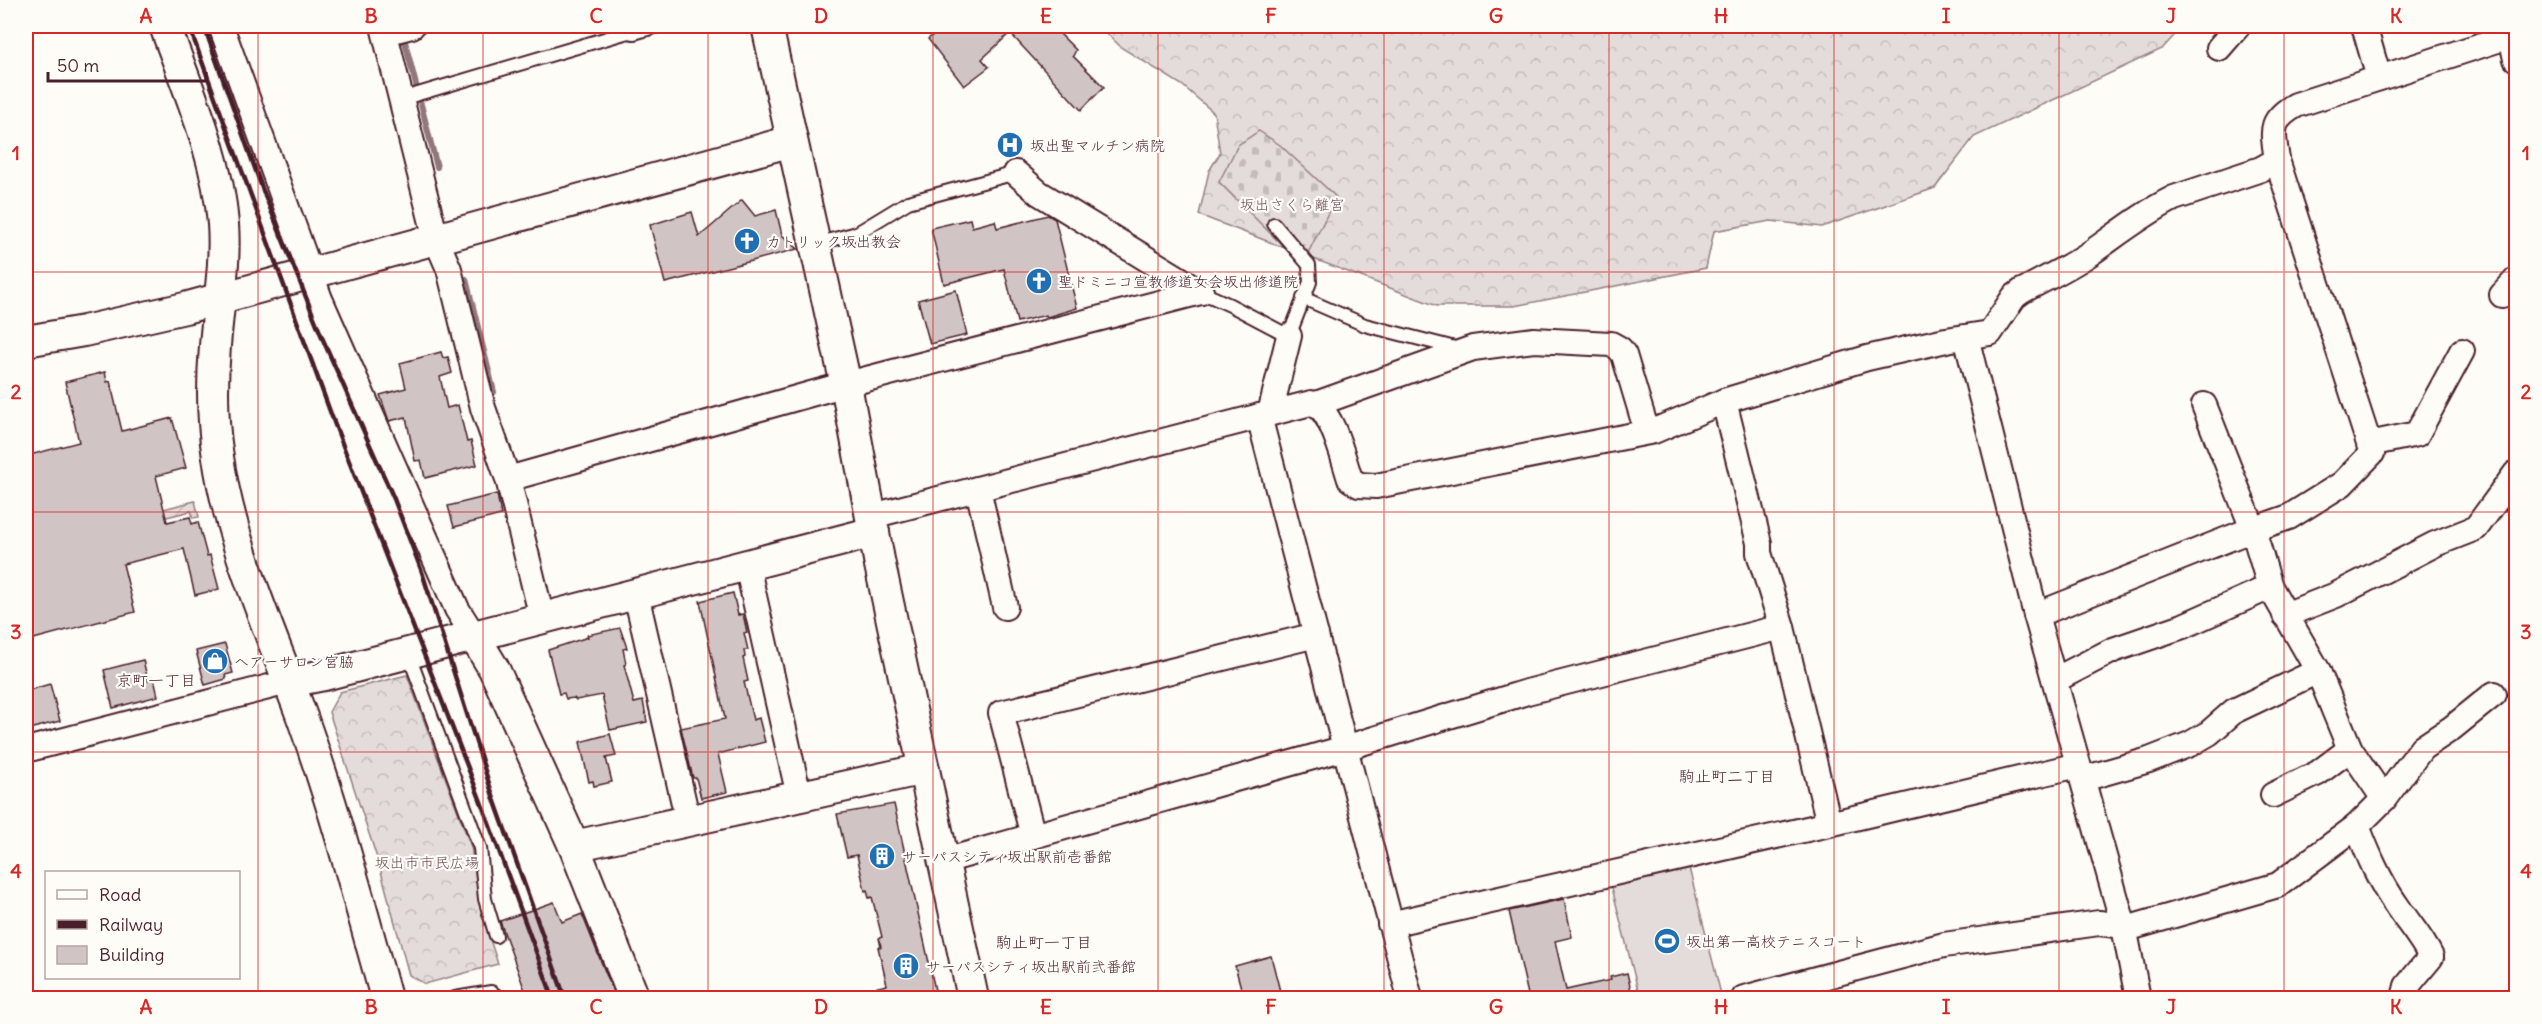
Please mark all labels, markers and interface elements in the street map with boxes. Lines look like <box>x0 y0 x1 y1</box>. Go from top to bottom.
text: A <box>140 3 153 28</box>
text: B <box>364 3 378 28</box>
text: C <box>589 3 603 28</box>
text: D <box>814 3 828 28</box>
text: E <box>1040 3 1052 28</box>
text: F <box>1265 3 1277 28</box>
text: G <box>1489 3 1503 28</box>
text: H <box>1714 3 1728 28</box>
text: I <box>1942 3 1951 28</box>
text: J <box>2166 3 2177 28</box>
text: K <box>2390 3 2403 28</box>
scale bar <box>48 45 206 83</box>
text: 50 m <box>57 54 99 77</box>
hospital icon: 坂出聖マルチン病院 <box>995 130 1025 160</box>
place label: 坂出聖マルチン病院 <box>1030 136 1165 155</box>
text: 1 <box>12 140 20 165</box>
text: 1 <box>2522 140 2530 165</box>
park label: 坂出さくら離宮 <box>1239 195 1345 214</box>
church icon: カトリック坂出教会 <box>732 226 762 256</box>
place label: カトリック坂出教会 <box>766 232 901 251</box>
church icon: 聖ドミニコ宣教修道女会坂出修道院 <box>1024 266 1054 296</box>
place label: 聖ドミニコ宣教修道女会坂出修道院 <box>1058 272 1298 291</box>
text: 2 <box>11 379 22 404</box>
text: 2 <box>2521 379 2532 404</box>
text: 3 <box>10 619 22 644</box>
text: 3 <box>2520 619 2532 644</box>
shop icon: ヘアーサロン宮脇 <box>200 646 230 676</box>
place label: ヘアーサロン宮脇 <box>234 652 354 671</box>
district label: 京町一丁目 <box>116 670 196 690</box>
district label: 駒止町二丁目 <box>1679 766 1775 786</box>
building icon: サーパスシティ坂出駅前壱番館 <box>867 841 897 871</box>
place label: サーパスシティ坂出駅前壱番館 <box>902 847 1112 866</box>
park label: 坂出市市民広場 <box>374 853 480 872</box>
text: 4 <box>10 858 22 883</box>
text: 4 <box>2520 858 2532 883</box>
legend <box>45 871 240 979</box>
text: Road <box>99 883 142 906</box>
text: Railway <box>99 913 163 936</box>
sports icon: 坂出第一高校テニスコート <box>1652 926 1682 956</box>
district label: 駒止町一丁目 <box>996 932 1092 952</box>
place label: 坂出第一高校テニスコート <box>1686 932 1866 951</box>
text: Building <box>99 943 164 966</box>
building icon: サーパスシティ坂出駅前弐番館 <box>891 951 921 981</box>
place label: サーパスシティ坂出駅前弐番館 <box>926 957 1136 976</box>
text: A <box>140 994 153 1019</box>
text: B <box>364 994 378 1019</box>
text: C <box>589 994 603 1019</box>
text: D <box>814 994 828 1019</box>
text: E <box>1040 994 1052 1019</box>
text: F <box>1265 994 1277 1019</box>
text: G <box>1489 994 1503 1019</box>
text: H <box>1714 994 1728 1019</box>
text: I <box>1942 994 1951 1019</box>
text: J <box>2166 994 2177 1019</box>
text: K <box>2390 994 2403 1019</box>

